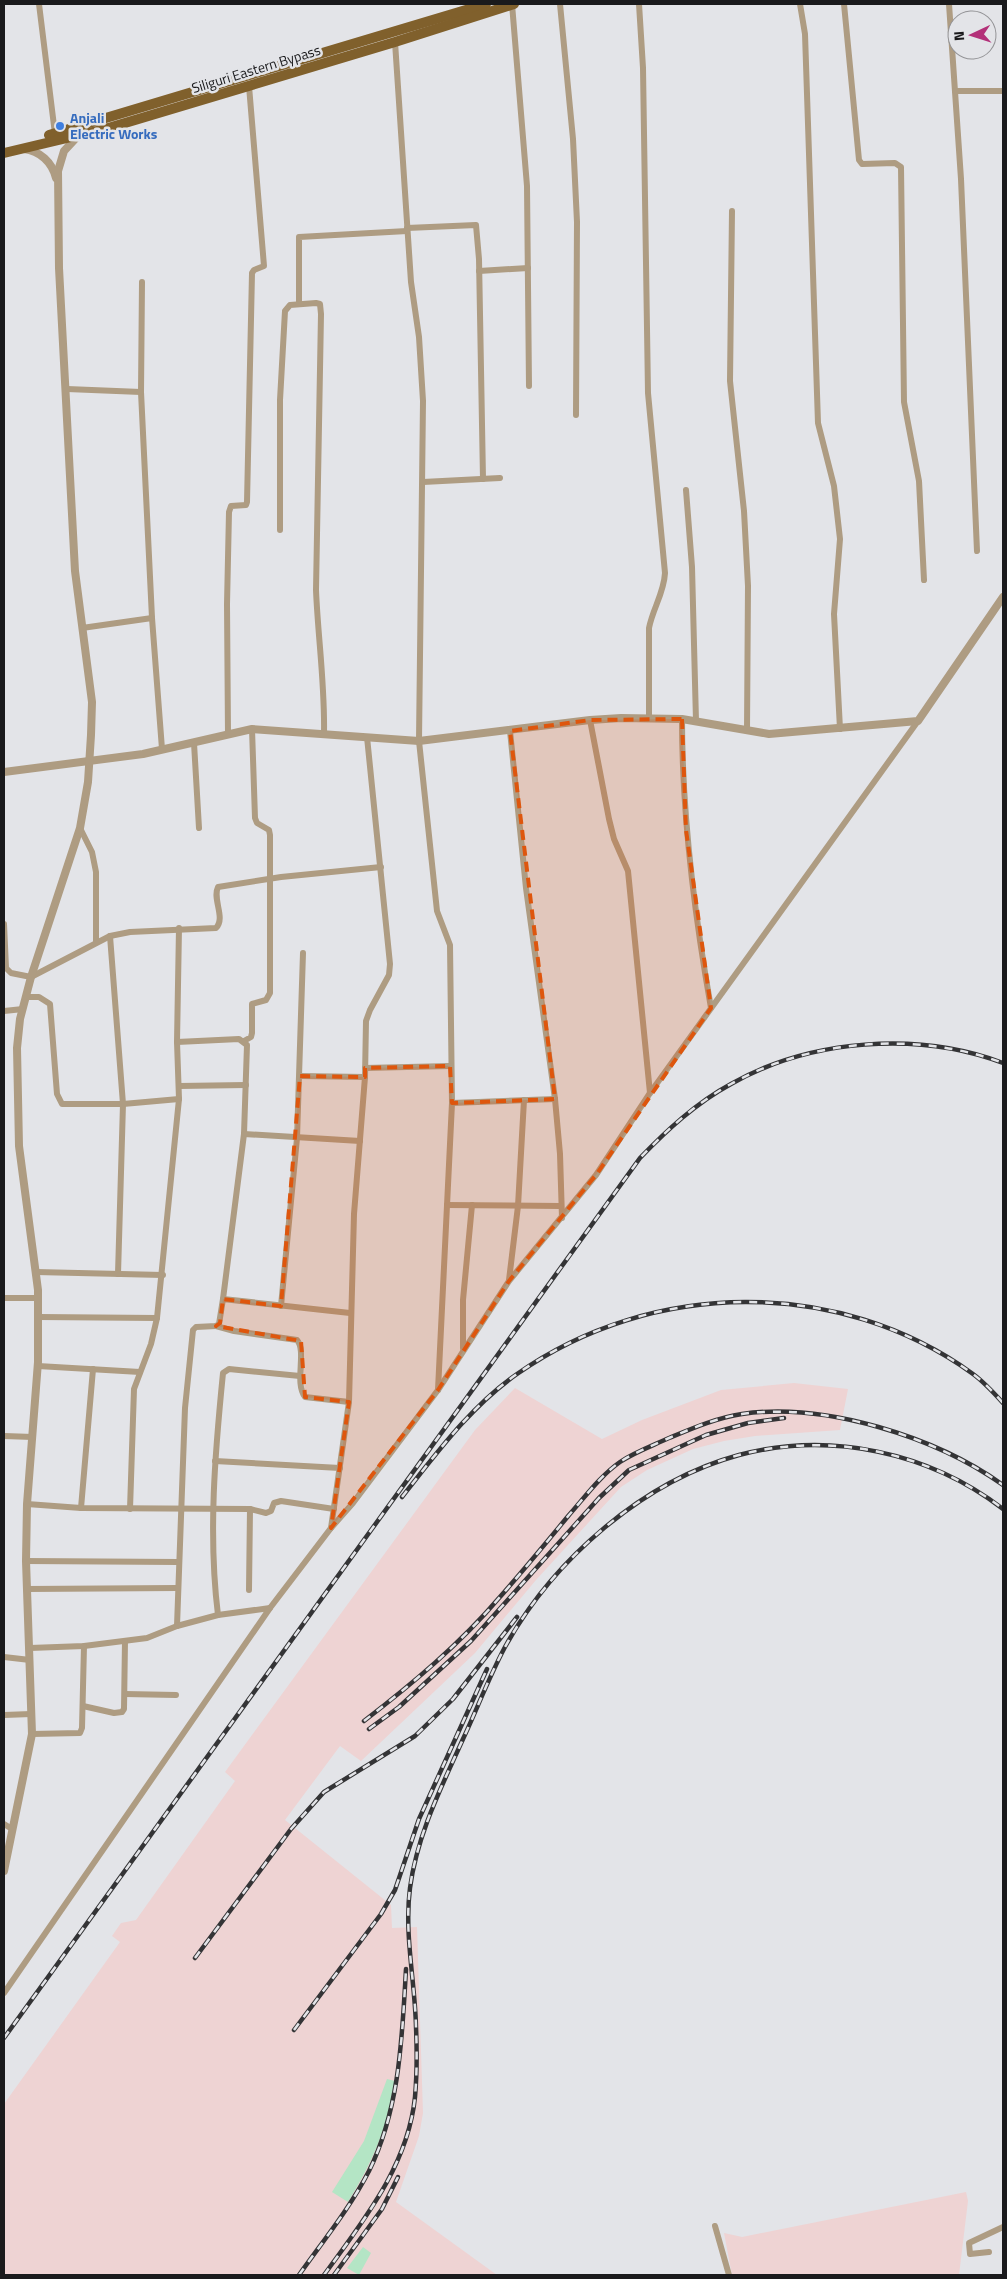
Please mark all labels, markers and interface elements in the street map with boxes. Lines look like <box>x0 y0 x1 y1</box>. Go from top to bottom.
north arrow <box>947 10 997 60</box>
text: N <box>948 30 969 42</box>
street label: Siliguri Eastern Bypass <box>189 39 323 98</box>
place label: Anjali Electric Works <box>70 107 158 144</box>
marker: Anjali Electric Works <box>54 120 66 132</box>

